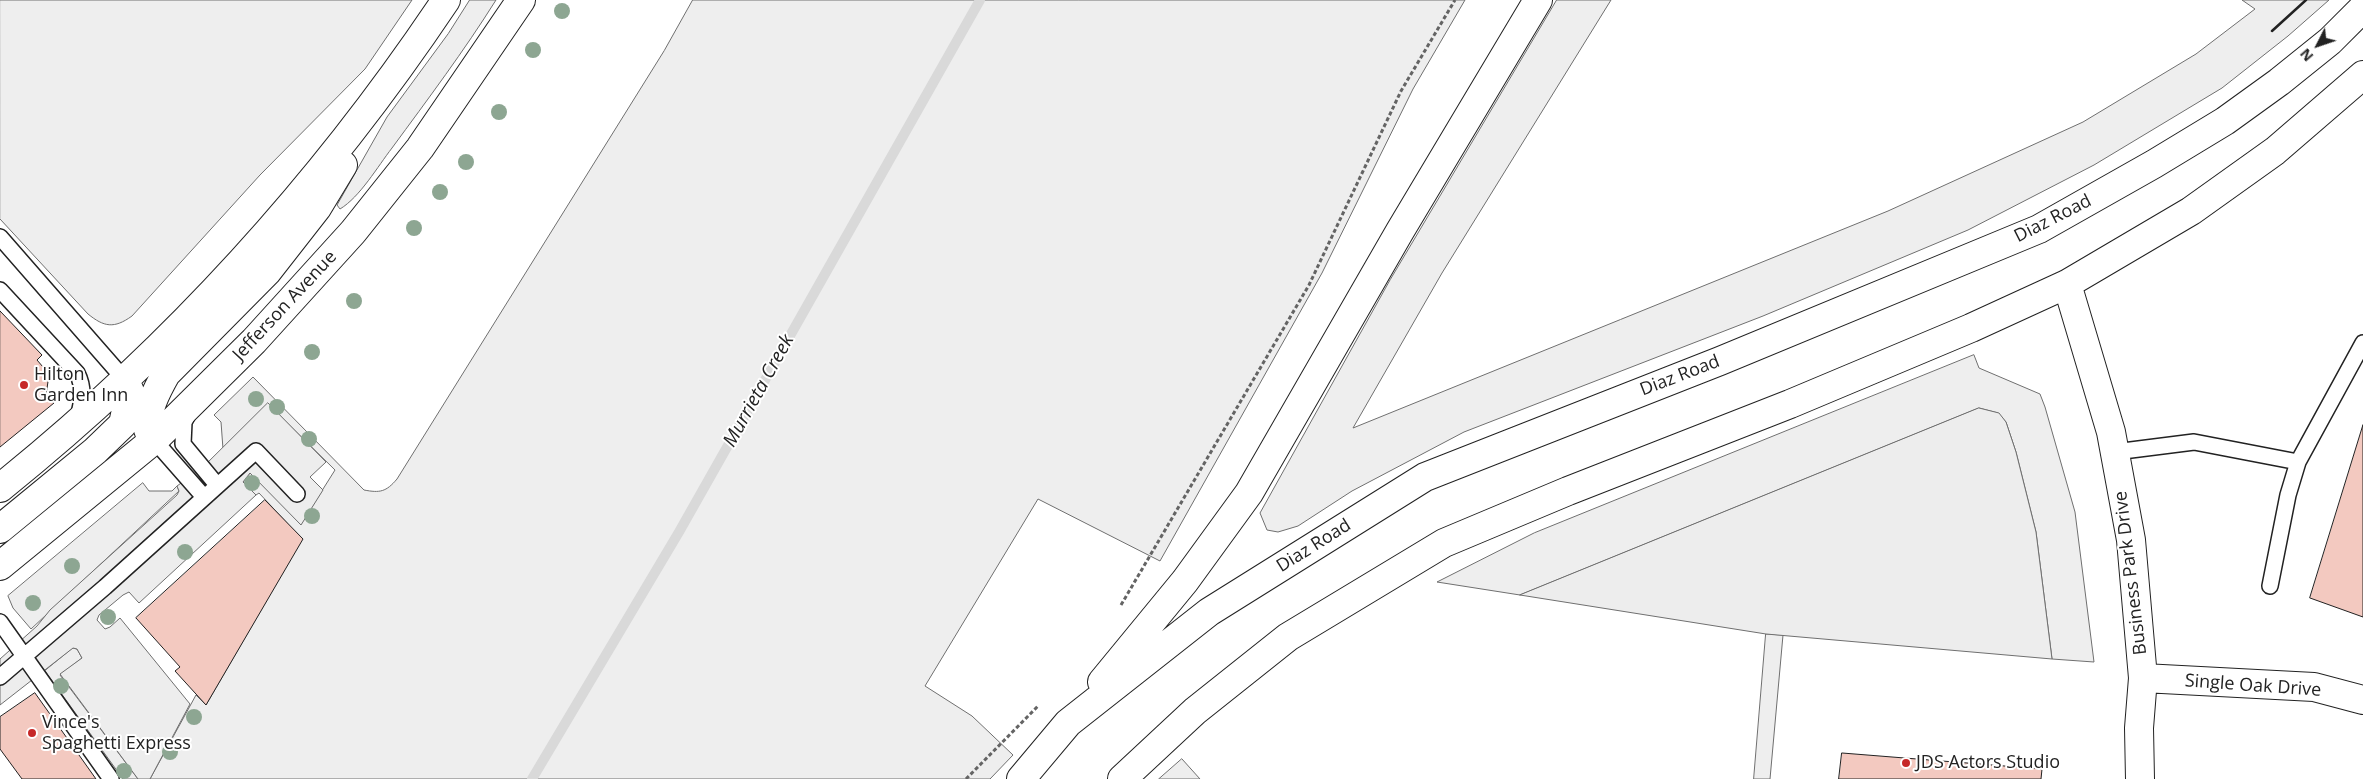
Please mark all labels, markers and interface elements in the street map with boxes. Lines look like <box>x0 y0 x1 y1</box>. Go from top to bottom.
north arrow <box>2293 20 2343 70</box>
text: N <box>2295 45 2317 66</box>
street label: Diaz Road <box>2011 190 2095 248</box>
street label: Jefferson Avenue <box>229 247 341 365</box>
water label: Murrieta Creek <box>719 331 799 451</box>
street label: Diaz Road <box>1637 351 1723 401</box>
place label: Hilton Garden Inn <box>34 364 128 406</box>
marker: Hilton Garden Inn <box>18 379 30 391</box>
street label: Business Park Drive <box>2110 490 2152 656</box>
street label: Diaz Road <box>1273 515 1355 577</box>
street label: Single Oak Drive <box>2184 670 2322 702</box>
place label: Vince's Spaghetti Express <box>42 712 191 754</box>
marker: Vince's Spaghetti Express <box>26 727 38 739</box>
place label: JDS Actors Studio <box>1916 752 2060 774</box>
marker: JDS Actors Studio <box>1900 757 1912 769</box>

